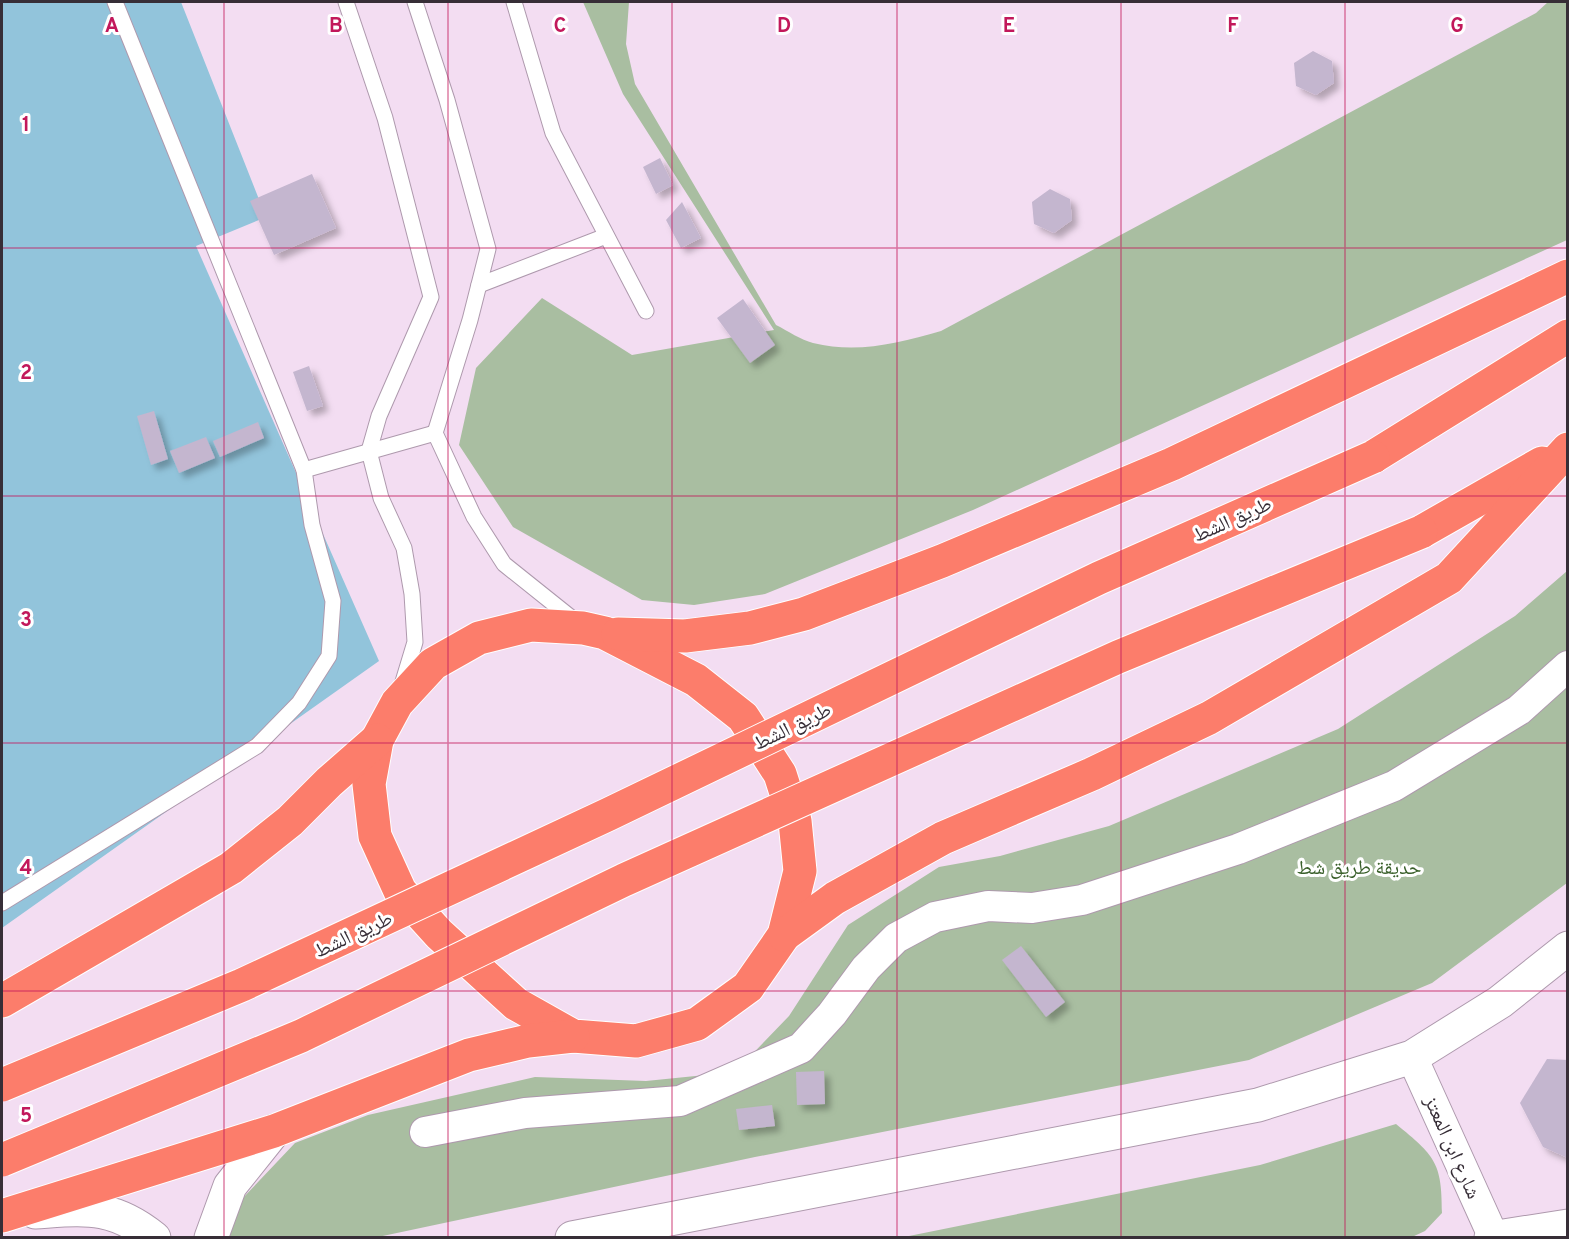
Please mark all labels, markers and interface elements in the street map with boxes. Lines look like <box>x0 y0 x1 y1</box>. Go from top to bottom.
text: A <box>105 14 119 40</box>
text: B <box>329 14 343 40</box>
text: C <box>554 14 566 40</box>
text: D <box>777 14 791 40</box>
text: E <box>1003 14 1015 40</box>
text: F <box>1227 14 1239 40</box>
text: G <box>1450 14 1464 40</box>
text: 1 <box>22 113 30 139</box>
text: 2 <box>20 361 32 387</box>
street label: طريق الشط <box>1189 492 1276 550</box>
text: 3 <box>20 608 32 634</box>
street label: طريق الشط <box>750 698 836 758</box>
text: 4 <box>20 856 32 882</box>
park label: حديقة طريق شط <box>1297 856 1422 882</box>
street label: طريق الشط <box>311 906 397 965</box>
street label: شارع ابن المعتز <box>1416 1091 1485 1203</box>
text: 5 <box>20 1104 32 1130</box>

